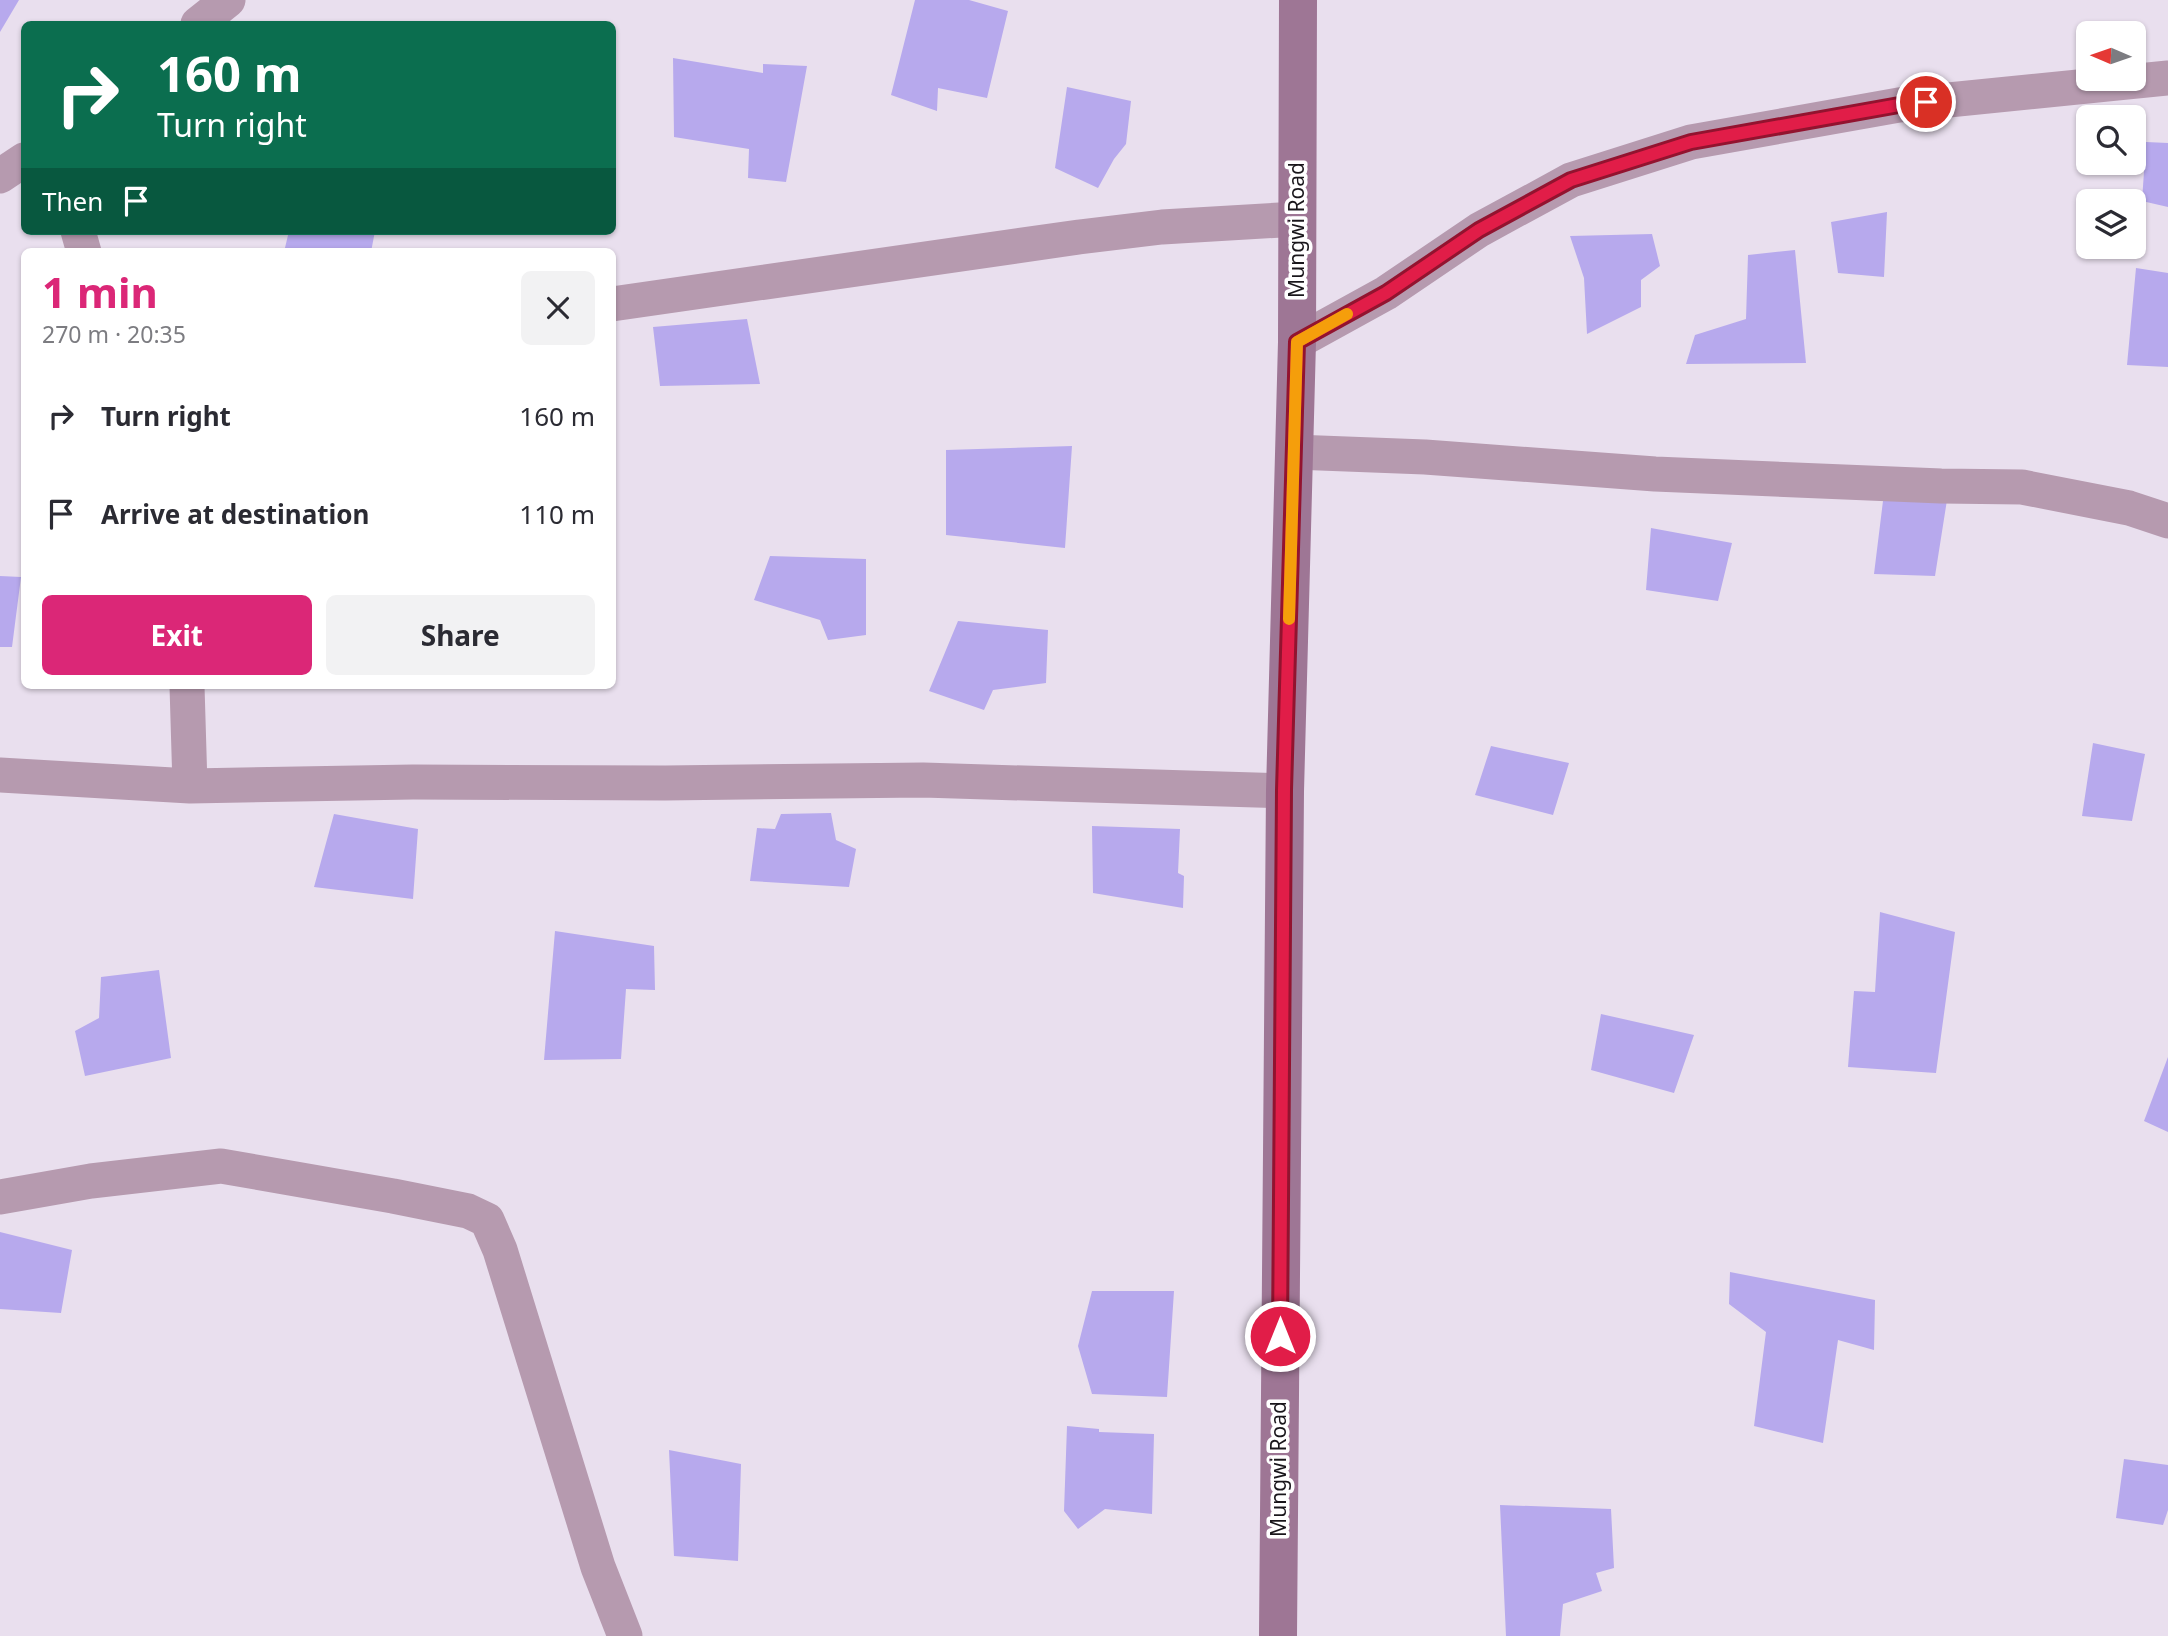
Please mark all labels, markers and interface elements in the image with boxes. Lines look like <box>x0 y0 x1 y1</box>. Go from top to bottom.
north arrow <box>2076 21 2146 91</box>
map controls <box>2076 21 2146 259</box>
text: 160 m <box>157 40 302 106</box>
icon: right <box>42 49 133 140</box>
pin <box>1896 72 1956 132</box>
icon: arrive <box>1907 83 1945 121</box>
text: Turn right <box>157 103 307 146</box>
button: search <box>2076 105 2146 175</box>
street label: Mungwi Road <box>1282 162 1310 298</box>
icon: arrive <box>117 182 155 220</box>
text: Then <box>42 183 103 219</box>
button: layers <box>2076 189 2146 259</box>
text: 1 min <box>42 263 158 320</box>
button: close <box>521 271 595 345</box>
text: 270 m · 20:35 <box>42 318 186 350</box>
icon: right <box>42 397 80 435</box>
text: Turn right <box>101 398 231 434</box>
text: 160 m <box>519 398 595 434</box>
icon: arrive <box>42 495 80 533</box>
text: Arrive at destination <box>101 496 370 532</box>
text: 110 m <box>519 496 595 532</box>
button: Exit <box>42 595 312 675</box>
button: Share <box>326 595 595 675</box>
position arrow <box>1243 1299 1317 1373</box>
street label: Mungwi Road <box>1264 1401 1292 1537</box>

